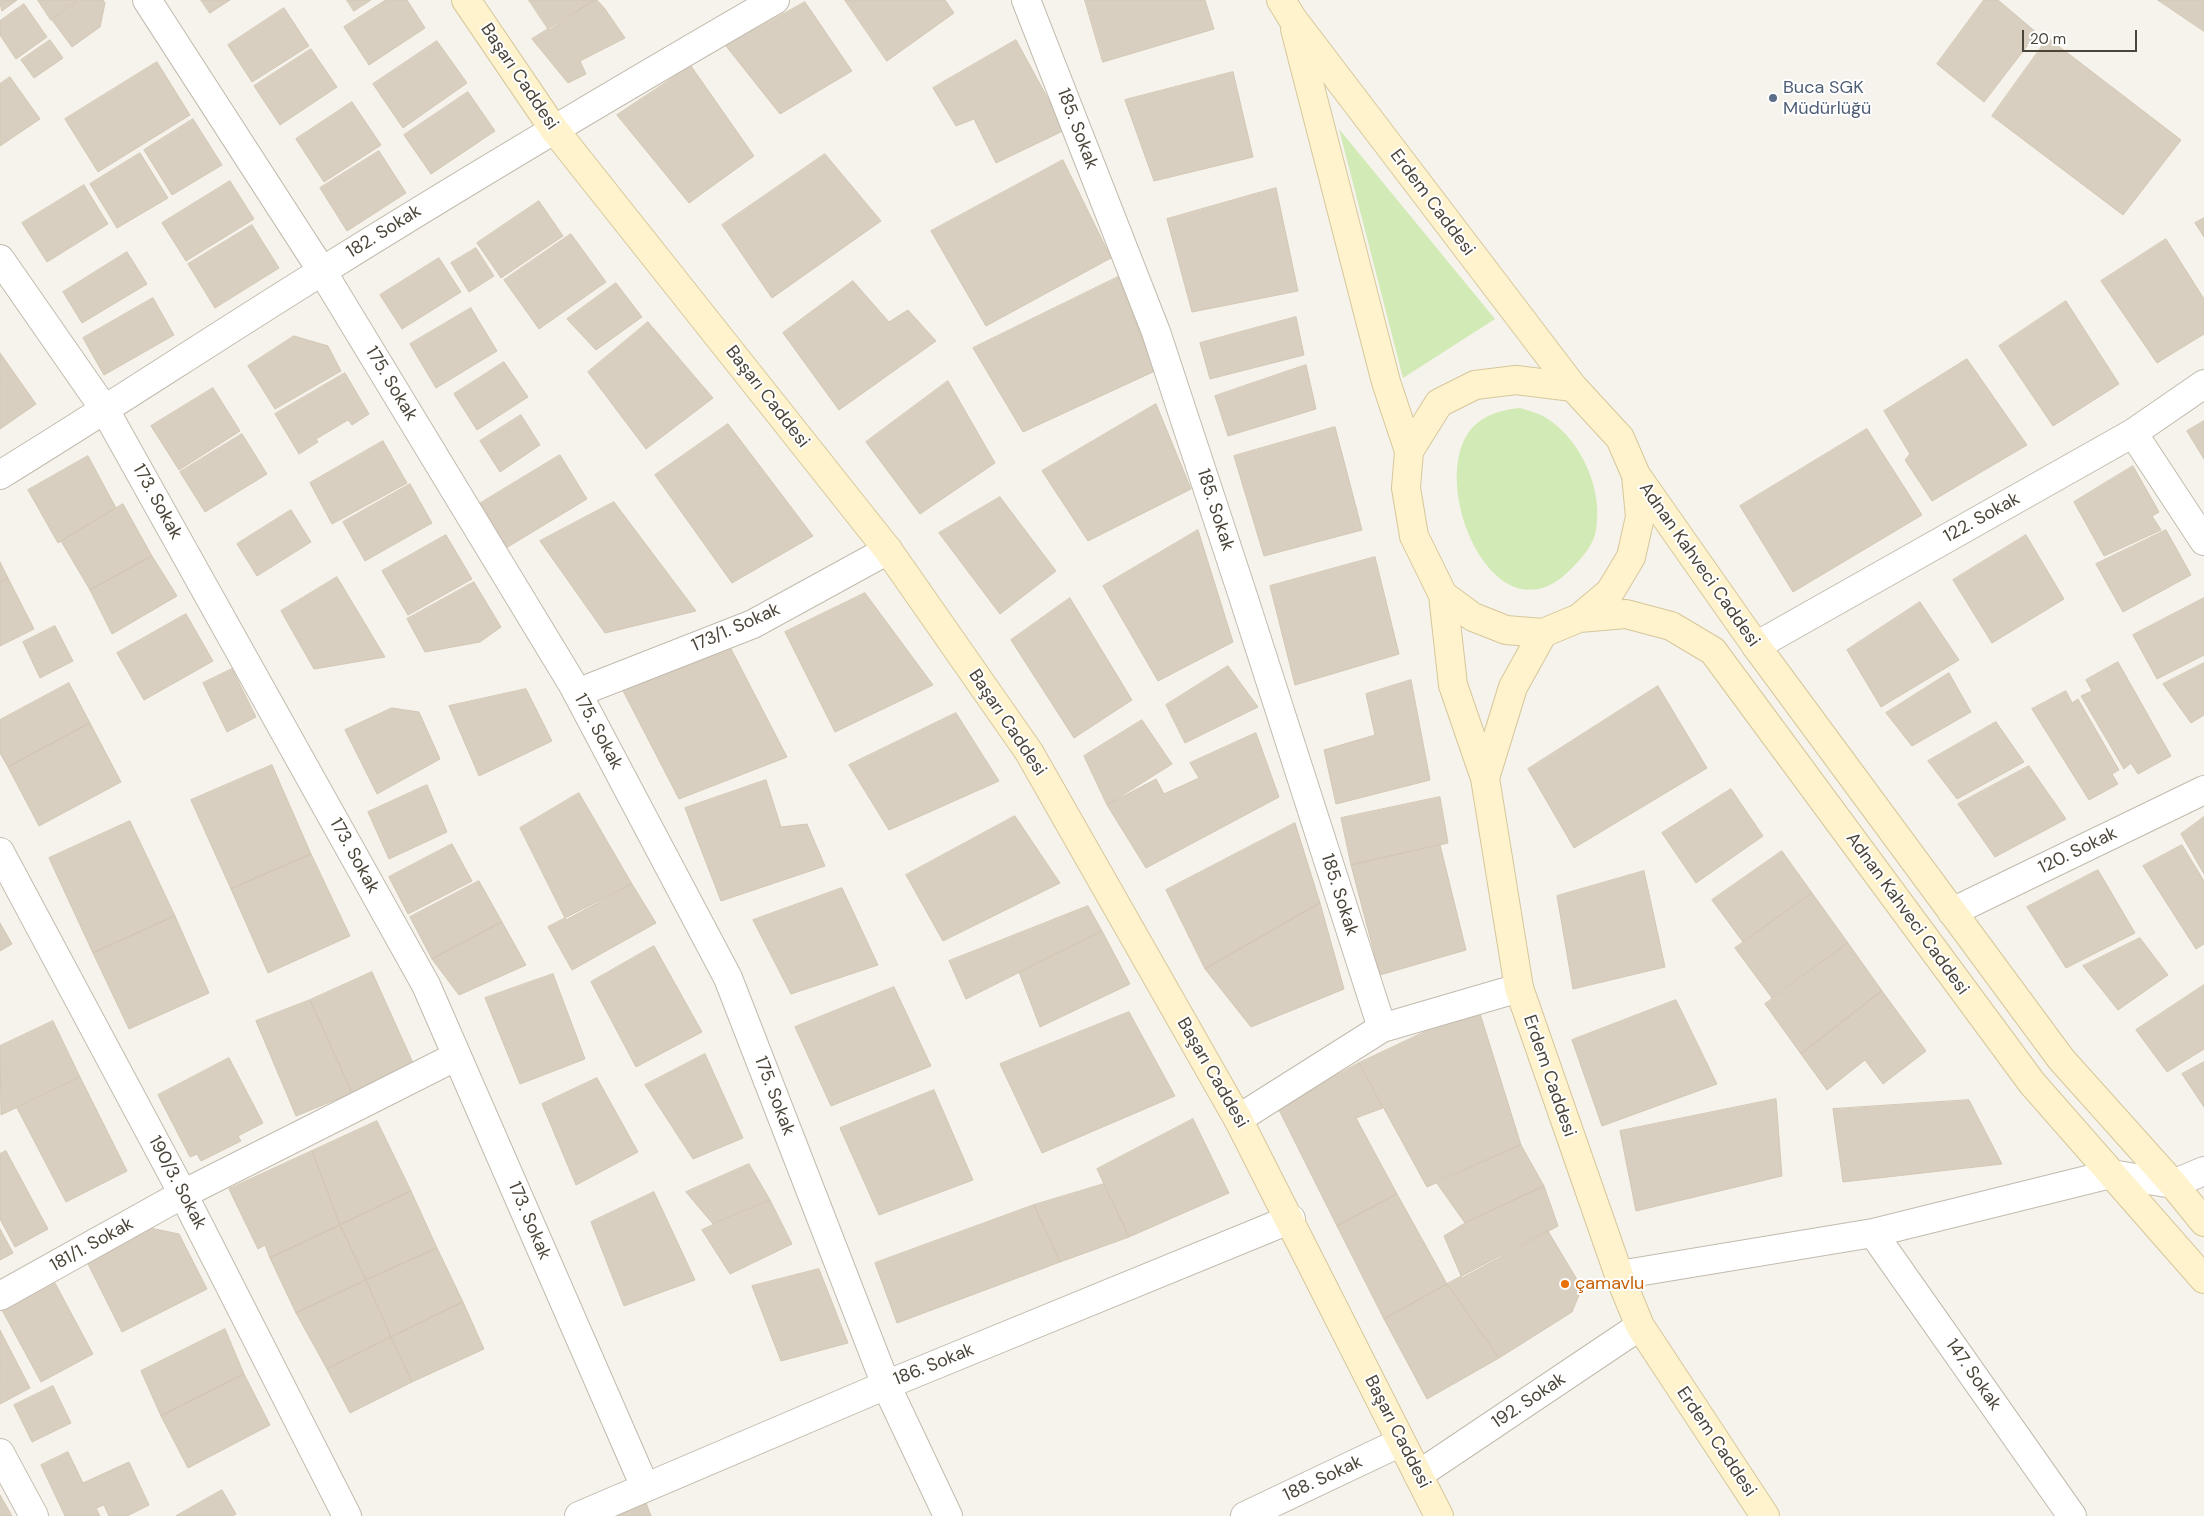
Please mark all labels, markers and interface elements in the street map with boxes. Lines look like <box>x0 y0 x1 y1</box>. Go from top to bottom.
street label: Başarı Caddesi <box>475 20 563 134</box>
scale bar <box>2024 20 2139 52</box>
text: 20 m <box>2030 29 2066 49</box>
place label: Buca SGK Müdürlüğü <box>1783 77 1871 120</box>
street label: 185. Sokak <box>1052 86 1102 172</box>
marker: Buca SGK Müdürlüğü <box>1767 92 1779 104</box>
street label: Erdem Caddesi <box>1385 146 1479 260</box>
street label: 182. Sokak <box>343 201 425 263</box>
street label: Başarı Caddesi <box>720 342 814 452</box>
street label: 175. Sokak <box>360 343 422 425</box>
street label: 173. Sokak <box>128 461 186 543</box>
street label: 185. Sokak <box>1192 466 1238 554</box>
street label: Adnan Kahveci Caddesi <box>1634 479 1764 651</box>
street label: 122. Sokak <box>1940 488 2024 548</box>
street label: 173/1. Sokak <box>688 599 784 657</box>
street label: Başarı Caddesi <box>963 666 1051 780</box>
street label: 175. Sokak <box>569 690 627 774</box>
street label: 173. Sokak <box>325 815 383 897</box>
street label: 120. Sokak <box>2035 823 2121 879</box>
street label: Adnan Kahveci Caddesi <box>1841 829 1973 999</box>
street label: 185. Sokak <box>1316 851 1362 939</box>
street label: Erdem Caddesi <box>1518 1012 1580 1140</box>
street label: Başarı Caddesi <box>1172 1014 1252 1132</box>
street label: 175. Sokak <box>749 1053 799 1139</box>
street label: 190/3. Sokak <box>143 1133 211 1233</box>
street label: 173. Sokak <box>503 1179 555 1263</box>
street label: 181/1. Sokak <box>47 1213 137 1277</box>
place label: çamavlu <box>1575 1273 1644 1295</box>
marker: çamavlu <box>1559 1278 1571 1290</box>
street label: 147. Sokak <box>1941 1335 2005 1415</box>
street label: 186. Sokak <box>891 1339 977 1391</box>
street label: 192. Sokak <box>1488 1368 1570 1434</box>
street label: Başarı Caddesi <box>1359 1372 1435 1492</box>
street label: Erdem Caddesi <box>1671 1383 1761 1501</box>
street label: 188. Sokak <box>1280 1451 1366 1507</box>

